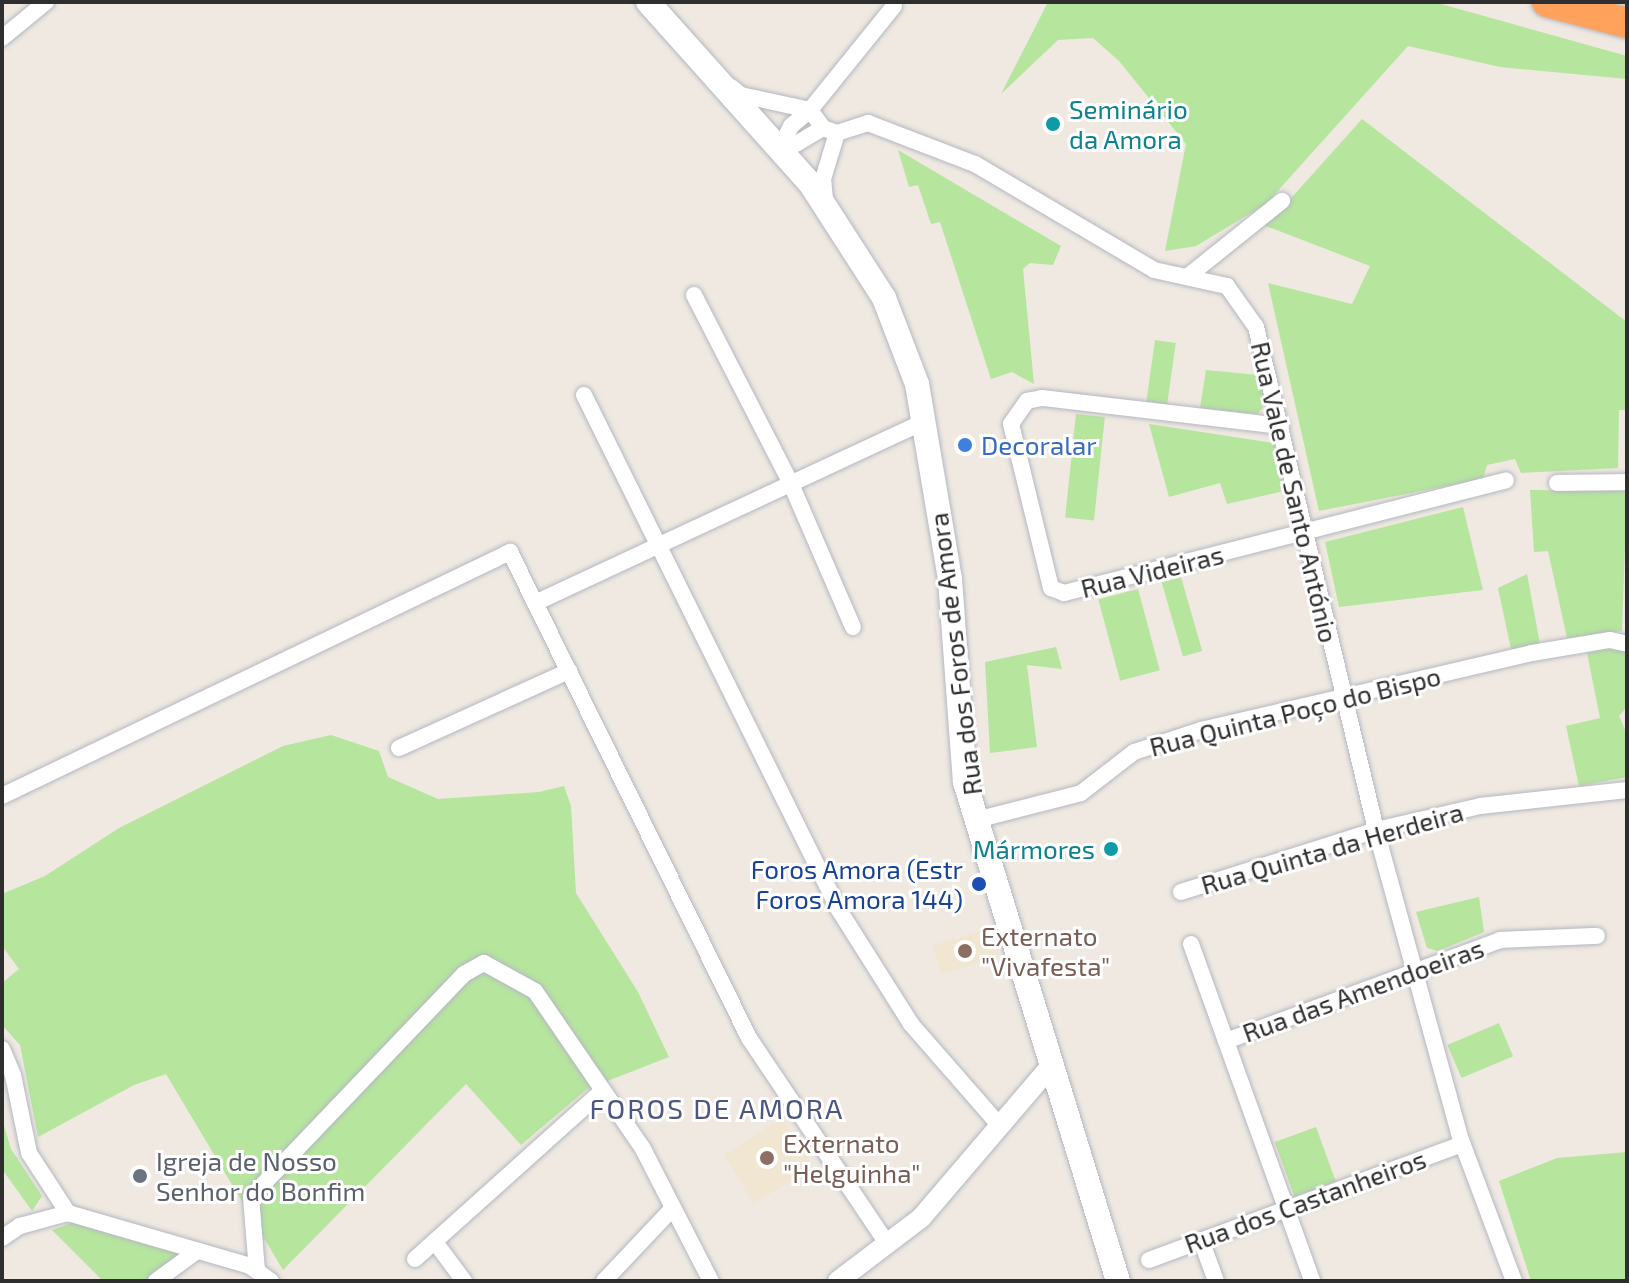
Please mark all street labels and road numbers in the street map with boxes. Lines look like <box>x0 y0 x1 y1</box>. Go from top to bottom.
street label: Rua Vale de Santo António <box>1245 338 1345 646</box>
street label: Rua dos Foros de Amora <box>922 511 988 797</box>
street label: Rua Videiras <box>1077 538 1227 604</box>
street label: Rua Quinta Poço do Bispo <box>1146 660 1444 762</box>
street label: Rua Quinta da Herdeira <box>1197 796 1467 900</box>
street label: Rua das Amendoeiras <box>1238 932 1488 1048</box>
street label: Rua dos Castanheiros <box>1180 1143 1430 1259</box>

